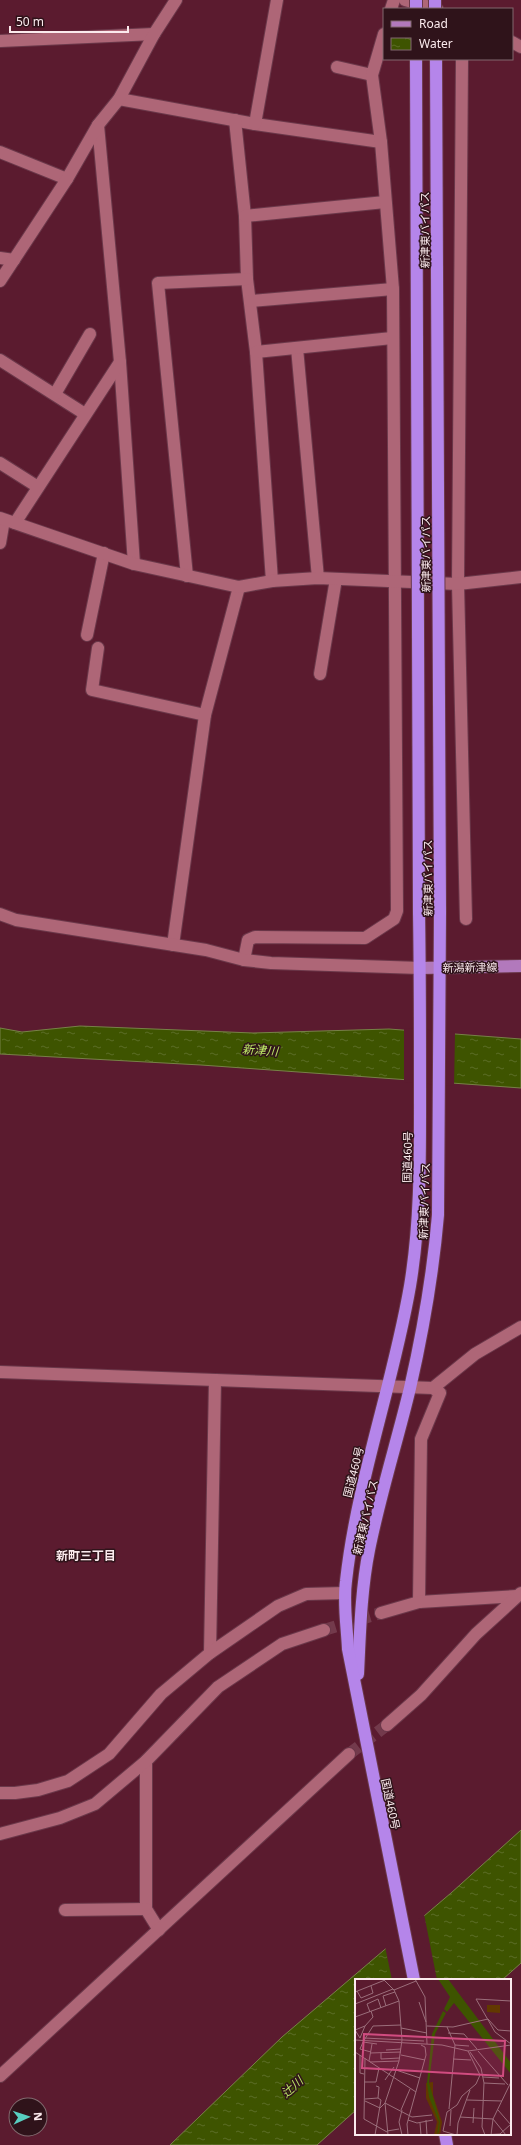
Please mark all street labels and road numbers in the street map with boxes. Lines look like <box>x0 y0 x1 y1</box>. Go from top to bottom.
street label: 新津東バイパス <box>417 192 432 268</box>
street label: 新津東バイパス <box>418 516 433 592</box>
street label: 新津東バイパス <box>420 840 435 916</box>
street label: 新潟新津線 <box>442 959 498 975</box>
street label: 国道460号 <box>399 1131 415 1183</box>
street label: 新津東バイパス <box>415 1162 433 1240</box>
street label: 国道460号 <box>339 1445 367 1499</box>
street label: 新津東バイパス <box>349 1478 381 1556</box>
street label: 国道460号 <box>378 1777 404 1831</box>

